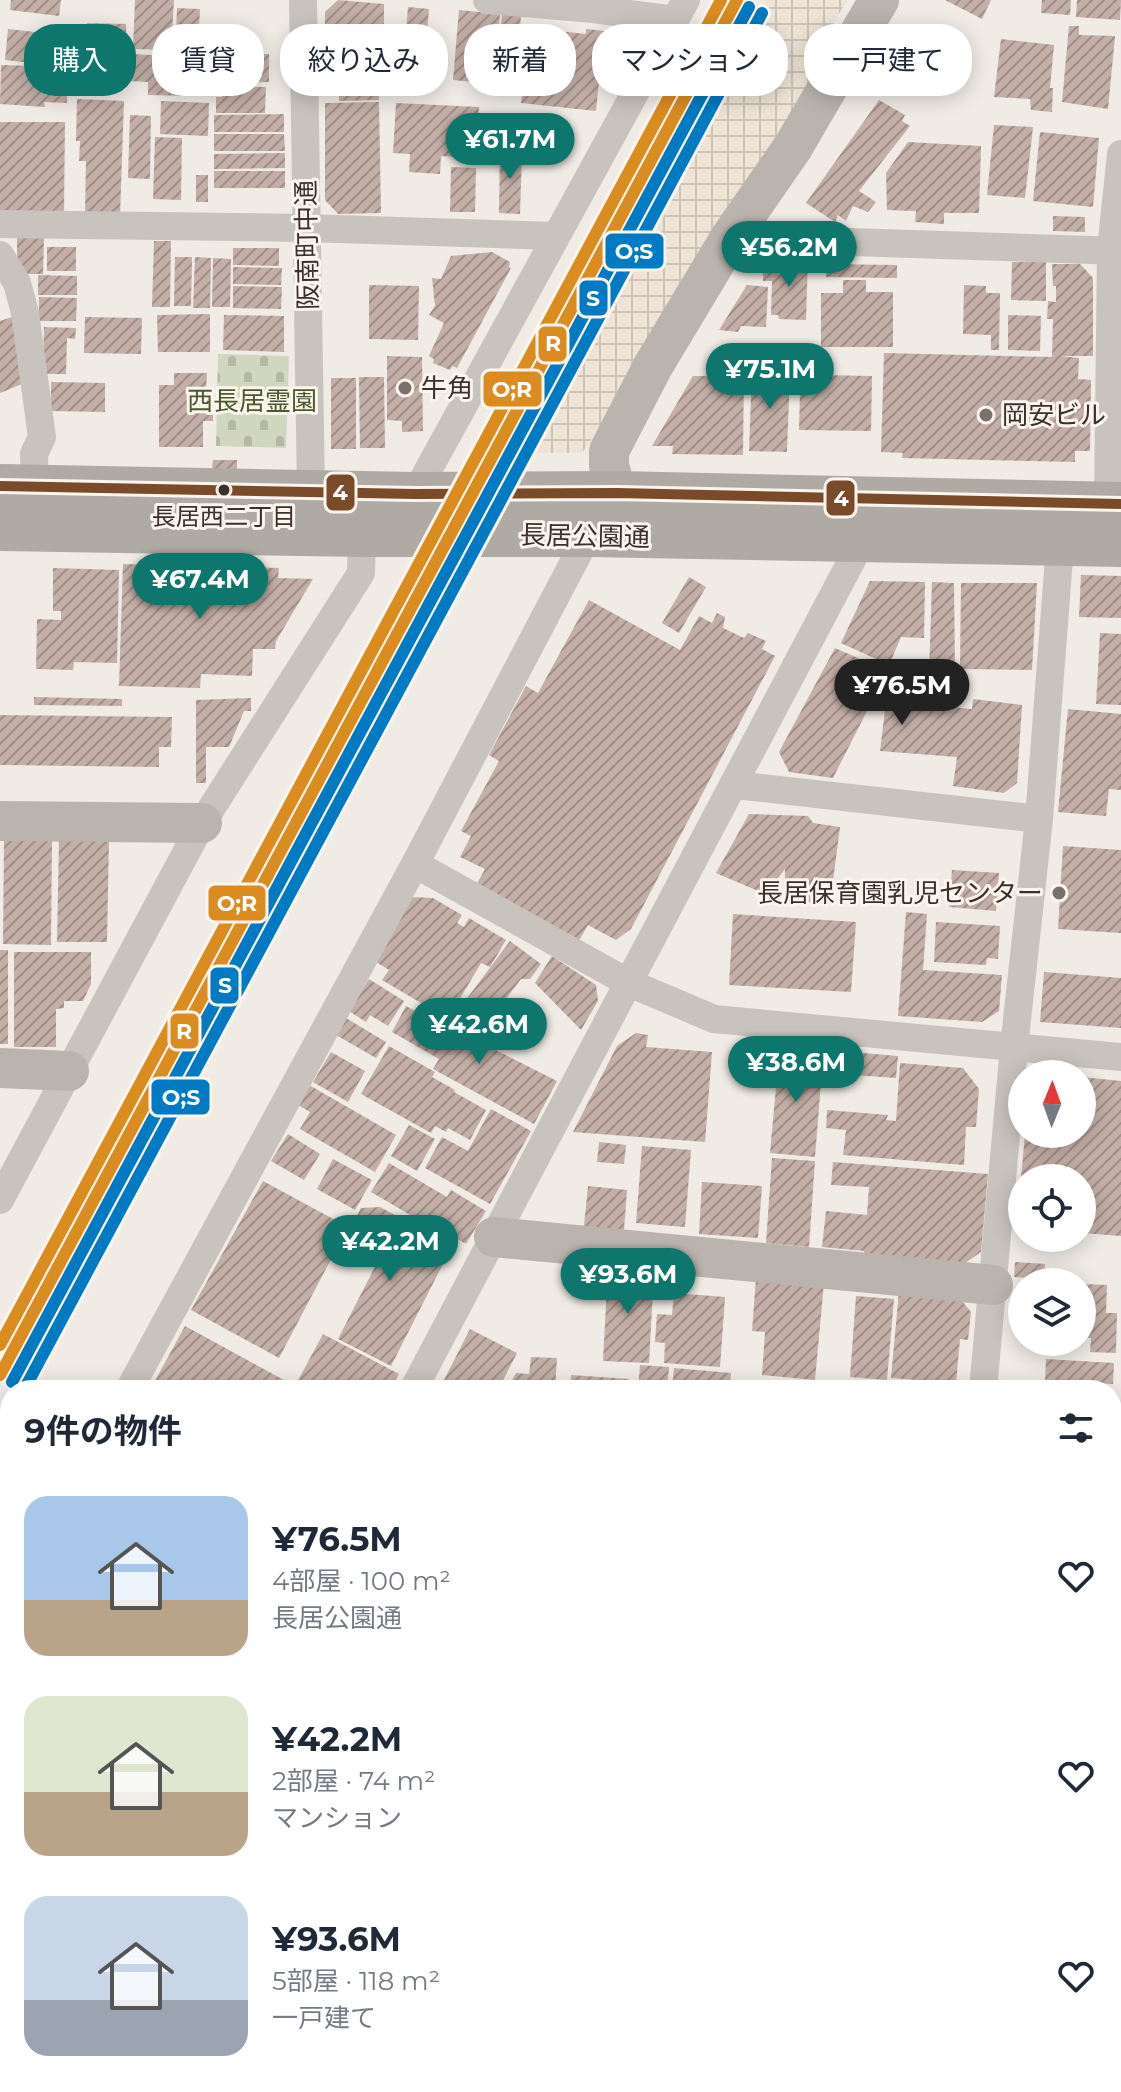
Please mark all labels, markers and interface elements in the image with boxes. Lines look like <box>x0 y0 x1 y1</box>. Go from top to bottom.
chip: 購入 <box>24 24 136 96</box>
chip: 賃貸 <box>152 24 264 96</box>
chip: 絞り込み <box>280 24 448 96</box>
chip: 新着 <box>464 24 576 96</box>
chip: マンション <box>592 24 788 96</box>
chip: 一戸建て <box>804 24 972 96</box>
pin: ¥61.7M <box>445 113 575 181</box>
text: ¥61.7M <box>464 123 556 155</box>
street label: 阪南町中通 <box>290 180 324 310</box>
pin: ¥56.2M <box>724 221 854 289</box>
text: ¥56.2M <box>740 231 838 263</box>
line badge: O;S <box>604 232 665 270</box>
text: O;S <box>615 238 653 265</box>
line badge: S <box>578 279 609 317</box>
text: S <box>586 285 600 312</box>
line badge: R <box>537 325 568 363</box>
text: R <box>545 330 561 357</box>
pin: ¥75.1M <box>705 343 835 411</box>
text: ¥75.1M <box>724 353 816 385</box>
line badge: O;R <box>482 370 543 408</box>
place label: 牛角 <box>421 372 473 404</box>
text: O;R <box>492 376 532 403</box>
marker: 牛角 <box>396 379 414 397</box>
park label: 西長居霊園 <box>187 385 317 417</box>
place label: 岡安ビル <box>1002 399 1106 431</box>
marker: 岡安ビル <box>977 406 995 424</box>
line badge: 4 <box>325 473 356 512</box>
text: 4 <box>332 479 348 506</box>
line badge: 4 <box>825 479 856 517</box>
marker: 長居西二丁目 <box>216 482 232 498</box>
text: 4 <box>833 485 849 512</box>
place label: 長居西二丁目 <box>152 502 296 531</box>
street label: 長居公園通 <box>520 519 650 553</box>
pin: ¥67.4M <box>135 553 265 621</box>
text: ¥67.4M <box>150 563 250 595</box>
pin: ¥76.5M <box>837 659 967 727</box>
text: ¥76.5M <box>852 669 952 701</box>
place label: 長居保育園乳児センター <box>757 877 1043 909</box>
line badge: O;R <box>207 884 267 922</box>
marker: 長居保育園乳児センター <box>1050 884 1068 902</box>
text: O;R <box>217 890 257 917</box>
line badge: S <box>209 966 240 1005</box>
text: S <box>218 972 232 999</box>
pin: ¥42.6M <box>414 998 544 1066</box>
text: ¥42.6M <box>429 1008 529 1040</box>
line badge: R <box>169 1012 200 1050</box>
text: R <box>176 1018 192 1045</box>
pin: ¥38.6M <box>731 1036 861 1104</box>
text: ¥38.6M <box>746 1046 846 1078</box>
north arrow <box>1008 1060 1096 1148</box>
map controls <box>1008 1060 1096 1356</box>
line badge: O;S <box>150 1078 211 1116</box>
text: O;S <box>162 1084 200 1111</box>
button: locate <box>1008 1164 1096 1252</box>
pin: ¥42.2M <box>325 1215 455 1283</box>
text: ¥42.2M <box>340 1225 440 1257</box>
pin: ¥93.6M <box>563 1248 693 1316</box>
text: ¥93.6M <box>579 1258 677 1290</box>
button: layers <box>1008 1268 1096 1356</box>
icon: filters <box>1054 1406 1098 1450</box>
text: 9件の物件 <box>24 1410 182 1452</box>
text: ¥76.5M <box>272 1518 402 1560</box>
icon: home <box>88 1528 184 1624</box>
icon: heart <box>1054 1554 1098 1598</box>
text: 4部屋 · 100 m² <box>272 1565 451 1597</box>
text: 長居公園通 <box>272 1602 402 1634</box>
text: ¥42.2M <box>272 1718 402 1760</box>
icon: home <box>88 1728 184 1824</box>
icon: heart <box>1054 1754 1098 1798</box>
text: 2部屋 · 74 m² <box>272 1765 435 1797</box>
text: マンション <box>272 1802 402 1834</box>
text: ¥93.6M <box>272 1918 401 1960</box>
icon: home <box>88 1928 184 2024</box>
icon: heart <box>1054 1954 1098 1998</box>
text: 5部屋 · 118 m² <box>272 1965 440 1997</box>
text: 一戸建て <box>272 2002 376 2034</box>

